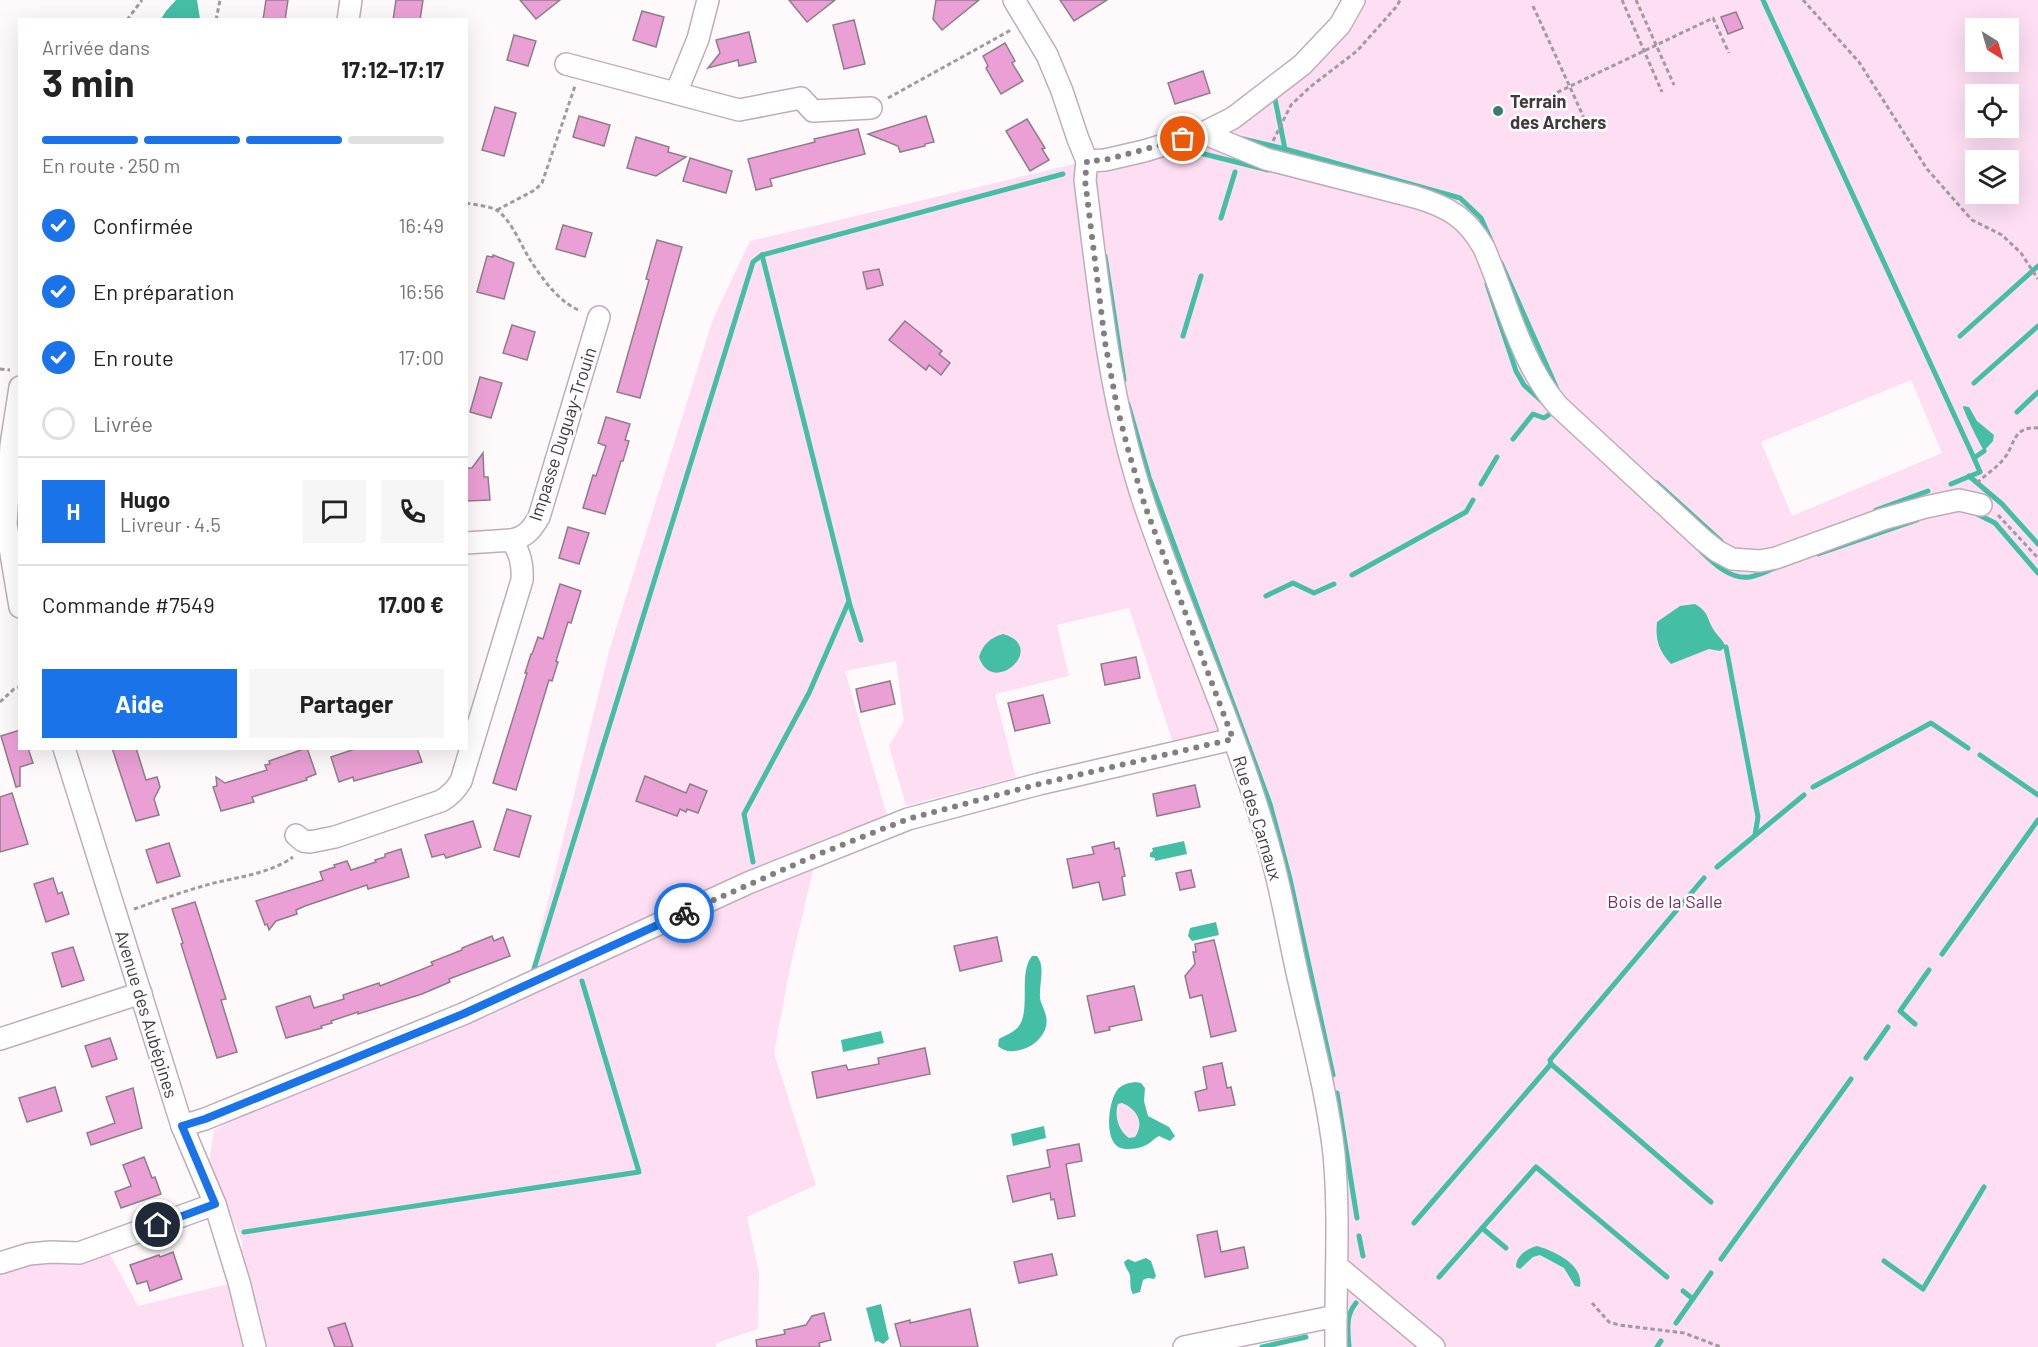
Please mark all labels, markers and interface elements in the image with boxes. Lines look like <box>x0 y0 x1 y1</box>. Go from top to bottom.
north arrow <box>1965 18 2019 72</box>
map controls <box>1965 18 2019 204</box>
text: Arrivée dans <box>42 35 150 59</box>
text: 17:12–17:17 <box>341 56 444 82</box>
text: 3 min <box>42 58 135 105</box>
button: locate <box>1965 84 2019 138</box>
place label: Terrain des Archers <box>1510 90 1606 133</box>
marker: Terrain des Archers <box>1491 104 1505 118</box>
pin <box>1157 113 1208 164</box>
icon: bag <box>1166 122 1199 155</box>
button: layers <box>1965 150 2019 204</box>
text: En route · 250 m <box>42 153 180 177</box>
icon: check <box>42 209 75 242</box>
text: Confirmée <box>93 212 193 238</box>
text: 16:49 <box>398 213 444 237</box>
icon: check <box>42 275 75 308</box>
text: En préparation <box>93 278 234 304</box>
text: 16:56 <box>399 279 444 303</box>
icon: check <box>42 341 75 374</box>
text: En route <box>93 344 174 370</box>
street label: Impasse Duguay-Trouin <box>524 344 600 524</box>
text: 17:00 <box>398 345 444 369</box>
text: Livrée <box>93 410 153 436</box>
button: chat <box>303 480 366 543</box>
button: phone <box>381 480 444 543</box>
text: Hugo <box>120 486 170 512</box>
text: H <box>67 498 80 524</box>
text: Livreur · 4.5 <box>120 512 221 536</box>
text: Commande #7549 <box>42 591 215 617</box>
text: 17.00 € <box>378 591 444 617</box>
button: Aide <box>42 669 237 738</box>
button: Partager <box>249 669 444 738</box>
street label: Rue des Carnaux <box>1229 753 1288 883</box>
courier <box>654 883 714 943</box>
park label: Bois de la Salle <box>1607 890 1723 912</box>
icon: bike <box>668 897 701 930</box>
street label: Avenue des Aubépines <box>111 927 183 1101</box>
pin <box>132 1199 183 1250</box>
icon: home <box>141 1208 174 1241</box>

